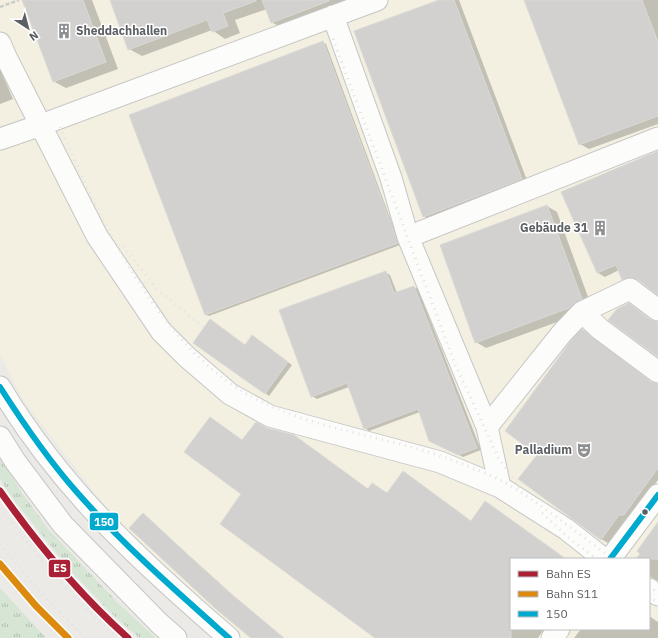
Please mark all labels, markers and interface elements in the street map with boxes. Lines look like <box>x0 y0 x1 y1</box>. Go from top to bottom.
north arrow <box>8 8 48 48</box>
building icon: Sheddachhallen <box>55 22 73 40</box>
place label: Sheddachhallen <box>76 23 167 38</box>
text: N <box>27 28 41 44</box>
building icon: Gebäude 31 <box>591 219 609 237</box>
place label: Gebäude 31 <box>520 220 588 235</box>
theatre icon: Palladium <box>575 441 593 459</box>
place label: Palladium <box>515 442 572 457</box>
unlabelled marker <box>640 507 650 517</box>
line badge: 150 <box>89 512 119 531</box>
text: 150 <box>94 515 114 529</box>
legend <box>510 558 650 630</box>
line badge: ES <box>48 559 71 578</box>
text: ES <box>53 561 67 575</box>
text: Bahn ES <box>546 566 591 581</box>
text: Bahn S11 <box>546 586 598 601</box>
text: 150 <box>546 606 568 621</box>

